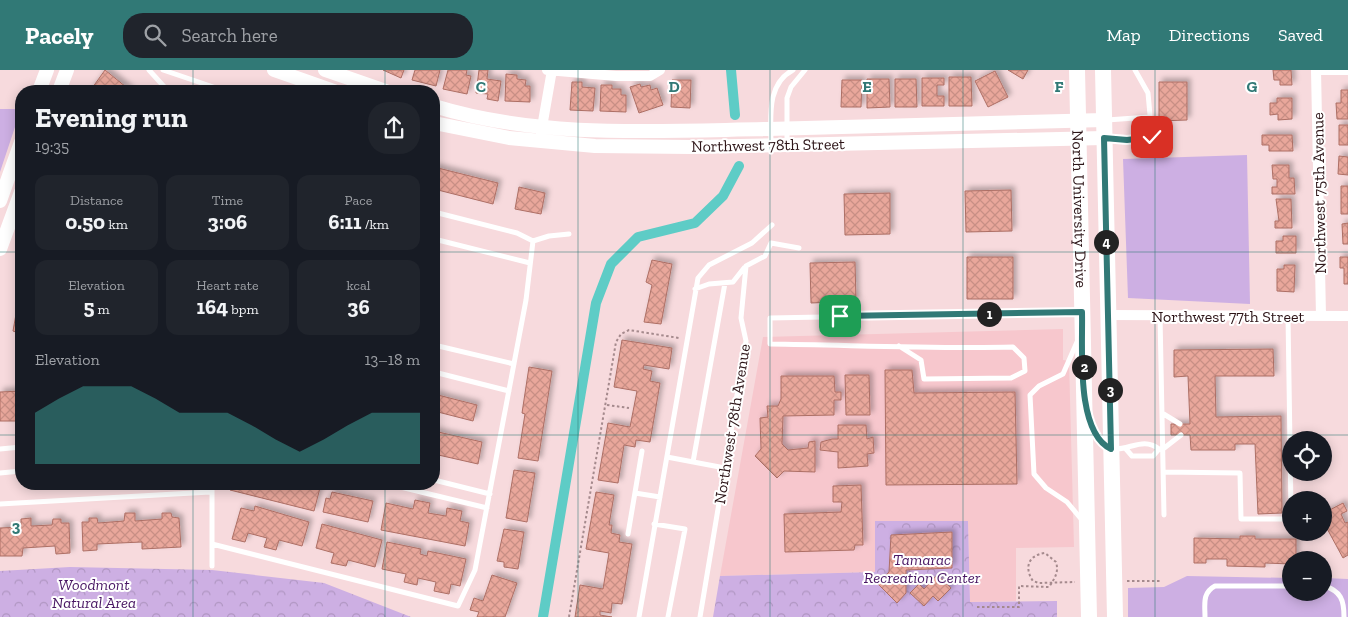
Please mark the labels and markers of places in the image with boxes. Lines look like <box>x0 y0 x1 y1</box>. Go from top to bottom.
pin <box>1131 116 1173 158</box>
pin: 4 <box>1094 230 1118 254</box>
pin <box>819 295 861 337</box>
pin: 1 <box>976 302 1002 326</box>
pin: 2 <box>1072 354 1096 380</box>
pin: 3 <box>1098 378 1122 402</box>

